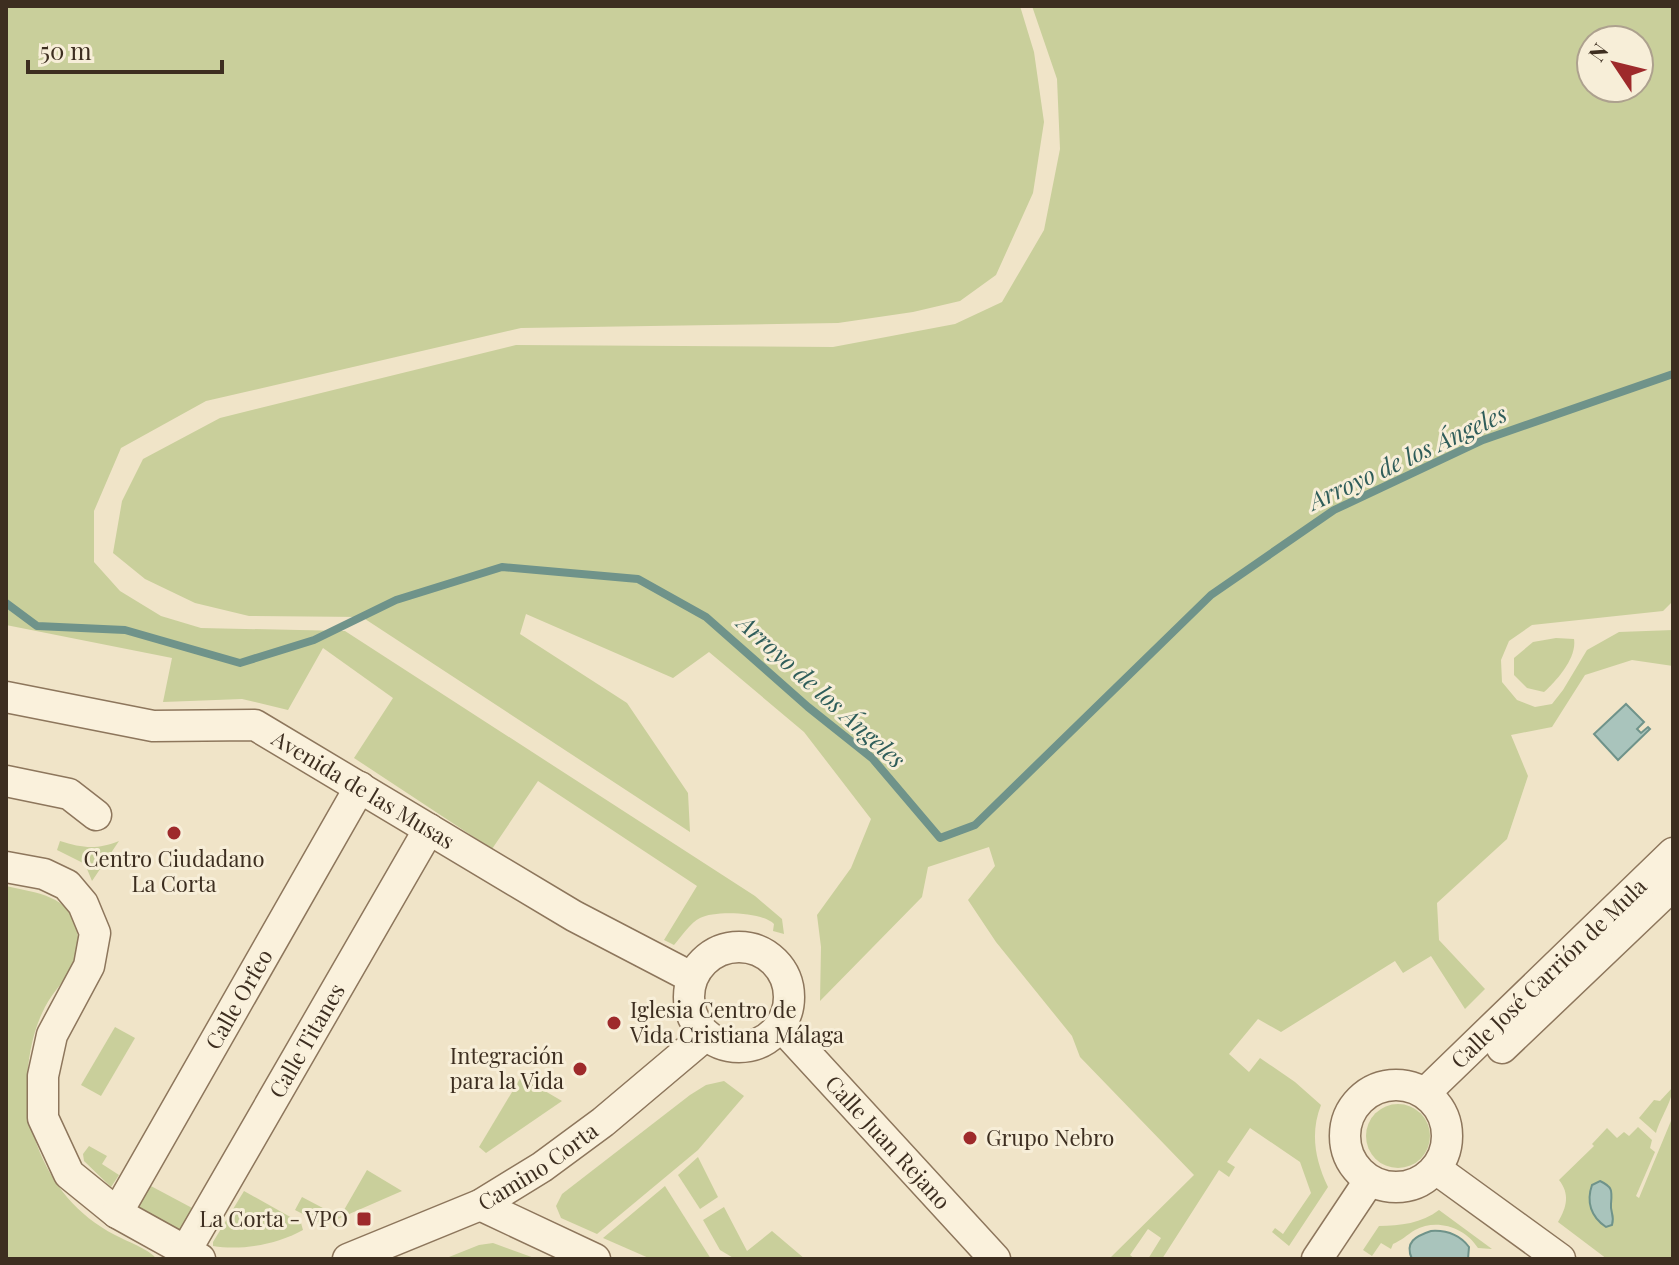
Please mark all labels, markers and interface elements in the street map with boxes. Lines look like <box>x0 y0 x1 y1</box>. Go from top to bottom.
scale bar <box>28 24 222 74</box>
north arrow <box>1575 24 1655 104</box>
text: 50 m <box>40 34 92 66</box>
text: N <box>1581 37 1615 67</box>
water label: Arroyo de los Ángeles <box>1300 396 1511 517</box>
water label: Arroyo de los Ángeles <box>729 605 913 774</box>
street label: Avenida de las Musas <box>266 722 461 855</box>
marker: Centro Ciudadano La Corta <box>165 824 183 842</box>
place label: Centro Ciudadano La Corta <box>83 843 265 898</box>
street label: Calle José Carrión de Mula <box>1443 871 1652 1074</box>
street label: Calle Orfeo <box>197 943 279 1055</box>
street label: Calle Titanes <box>261 977 351 1103</box>
place label: Iglesia Centro de Vida Cristiana Málaga <box>629 994 844 1049</box>
marker: Iglesia Centro de Vida Cristiana Málaga <box>605 1014 623 1032</box>
place label: Integración para la Vida <box>450 1040 564 1095</box>
marker: Integración para la Vida <box>571 1060 589 1078</box>
street label: Calle Juan Rejano <box>819 1068 958 1215</box>
street label: Camino Corta <box>472 1115 603 1217</box>
place label: Grupo Nebro <box>986 1122 1114 1152</box>
marker: Grupo Nebro <box>961 1129 979 1147</box>
place label: La Corta - VPO <box>199 1203 348 1233</box>
marker: La Corta - VPO <box>355 1210 373 1228</box>

